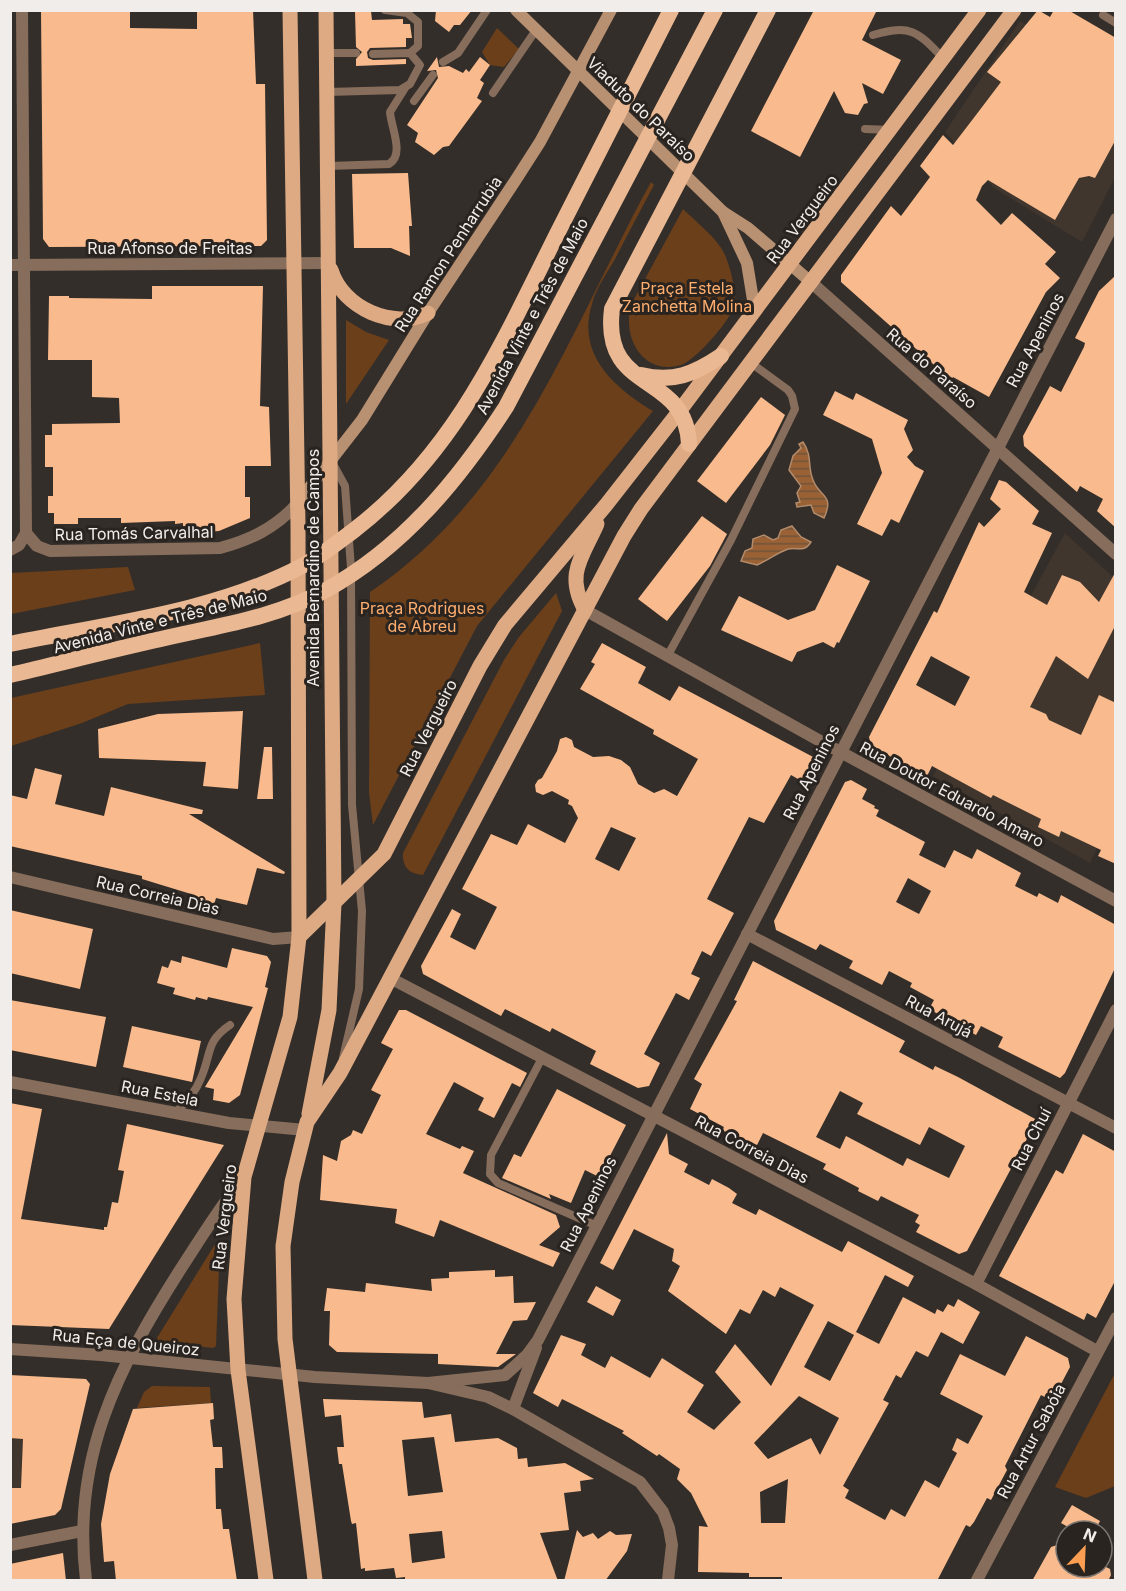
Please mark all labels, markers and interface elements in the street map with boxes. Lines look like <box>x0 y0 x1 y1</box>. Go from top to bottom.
street label: Viaduto do Paraíso <box>583 52 699 166</box>
street label: Rua Vergueiro <box>762 170 842 268</box>
street label: Rua Ramon Penharrubia <box>390 172 506 336</box>
street label: Avenida Vinte e Três de Maio <box>472 214 592 418</box>
street label: Rua Afonso de Freitas <box>87 238 253 258</box>
park label: Praça Estela Zanchetta Molina <box>622 278 752 316</box>
street label: Rua Apeninos <box>1002 289 1068 391</box>
street label: Rua do Paraíso <box>883 323 981 413</box>
street label: Avenida Bernardino de Campos <box>303 449 323 687</box>
street label: Rua Tomás Carvalhal <box>54 522 214 544</box>
street label: Avenida Vinte e Três de Maio <box>51 585 269 657</box>
park label: Praça Rodrigues de Abreu <box>360 598 484 636</box>
street label: Rua Vergueiro <box>395 676 461 780</box>
street label: Rua Apeninos <box>778 721 844 823</box>
street label: Rua Doutor Eduardo Amaro <box>856 737 1048 851</box>
street label: Rua Correia Dias <box>94 871 222 919</box>
street label: Rua Arujá <box>902 990 976 1042</box>
street label: Rua Estela <box>120 1076 200 1110</box>
street label: Rua Chuí <box>1007 1104 1055 1174</box>
street label: Rua Correia Dias <box>692 1111 812 1187</box>
street label: Rua Apeninos <box>555 1153 621 1255</box>
street label: Rua Vergueiro <box>208 1163 240 1271</box>
street label: Rua Eça de Queiroz <box>51 1324 201 1360</box>
street label: Rua Artur Sabóia <box>992 1380 1070 1502</box>
north arrow <box>1054 1519 1114 1579</box>
text: N <box>1080 1524 1099 1547</box>

